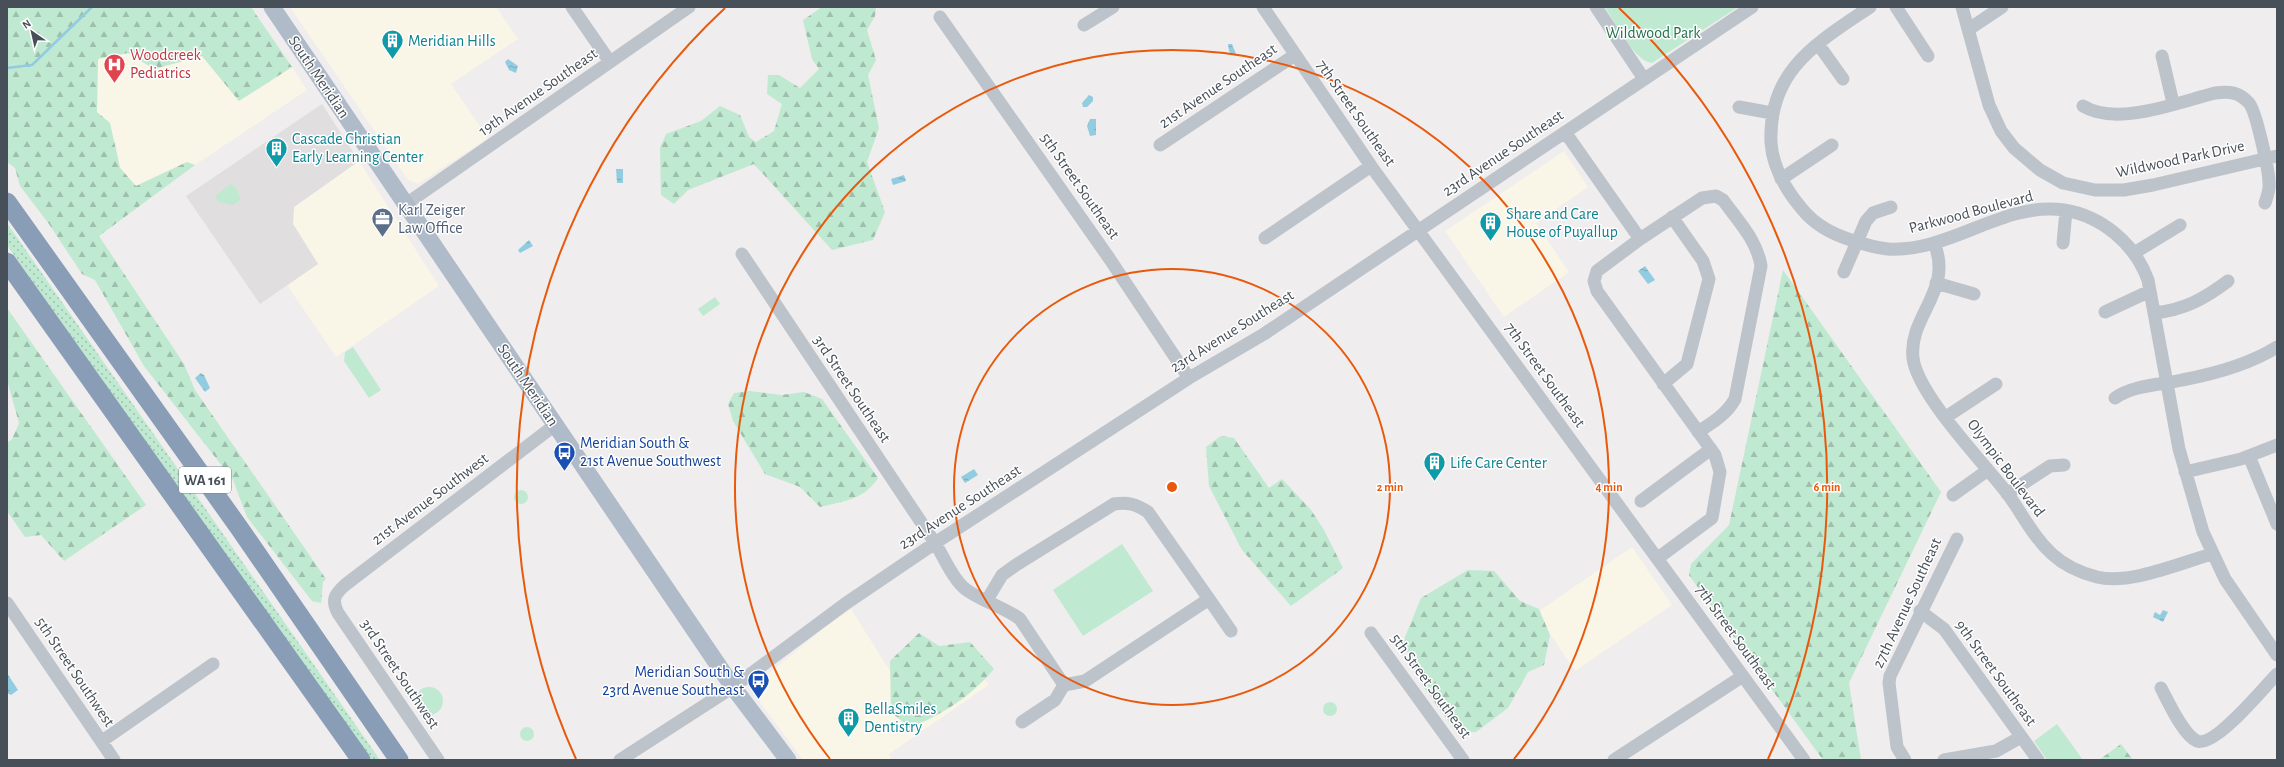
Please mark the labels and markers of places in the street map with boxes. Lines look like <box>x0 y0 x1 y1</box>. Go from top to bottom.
building icon: Meridian Hills <box>379 28 405 61</box>
place label: Meridian Hills <box>408 33 496 49</box>
place label: Woodcreek Pediatrics <box>130 47 202 81</box>
hospital icon: Woodcreek Pediatrics <box>102 51 128 84</box>
place label: Cascade Christian Early Learning Center <box>292 131 424 166</box>
building icon: Cascade Christian Early Learning Center <box>263 135 289 168</box>
place label: Karl Zeiger Law Office <box>398 202 466 236</box>
office icon: Karl Zeiger Law Office <box>369 206 395 239</box>
place label: Share and Care House of Puyallup <box>1506 206 1618 241</box>
building icon: Share and Care House of Puyallup <box>1478 210 1504 243</box>
place label: Meridian South & 21st Avenue Southwest <box>580 435 721 469</box>
bus stop icon: Meridian South & 21st Avenue Southwest <box>551 439 577 472</box>
building icon: Life Care Center <box>1421 450 1447 483</box>
place label: Life Care Center <box>1450 455 1548 471</box>
centre of rings <box>1165 480 1179 494</box>
place label: Meridian South & 23rd Avenue Southeast <box>602 664 744 698</box>
bus stop icon: Meridian South & 23rd Avenue Southeast <box>746 668 772 701</box>
place label: BellaSmiles Dentistry <box>864 701 936 736</box>
building icon: BellaSmiles Dentistry <box>836 705 862 738</box>

